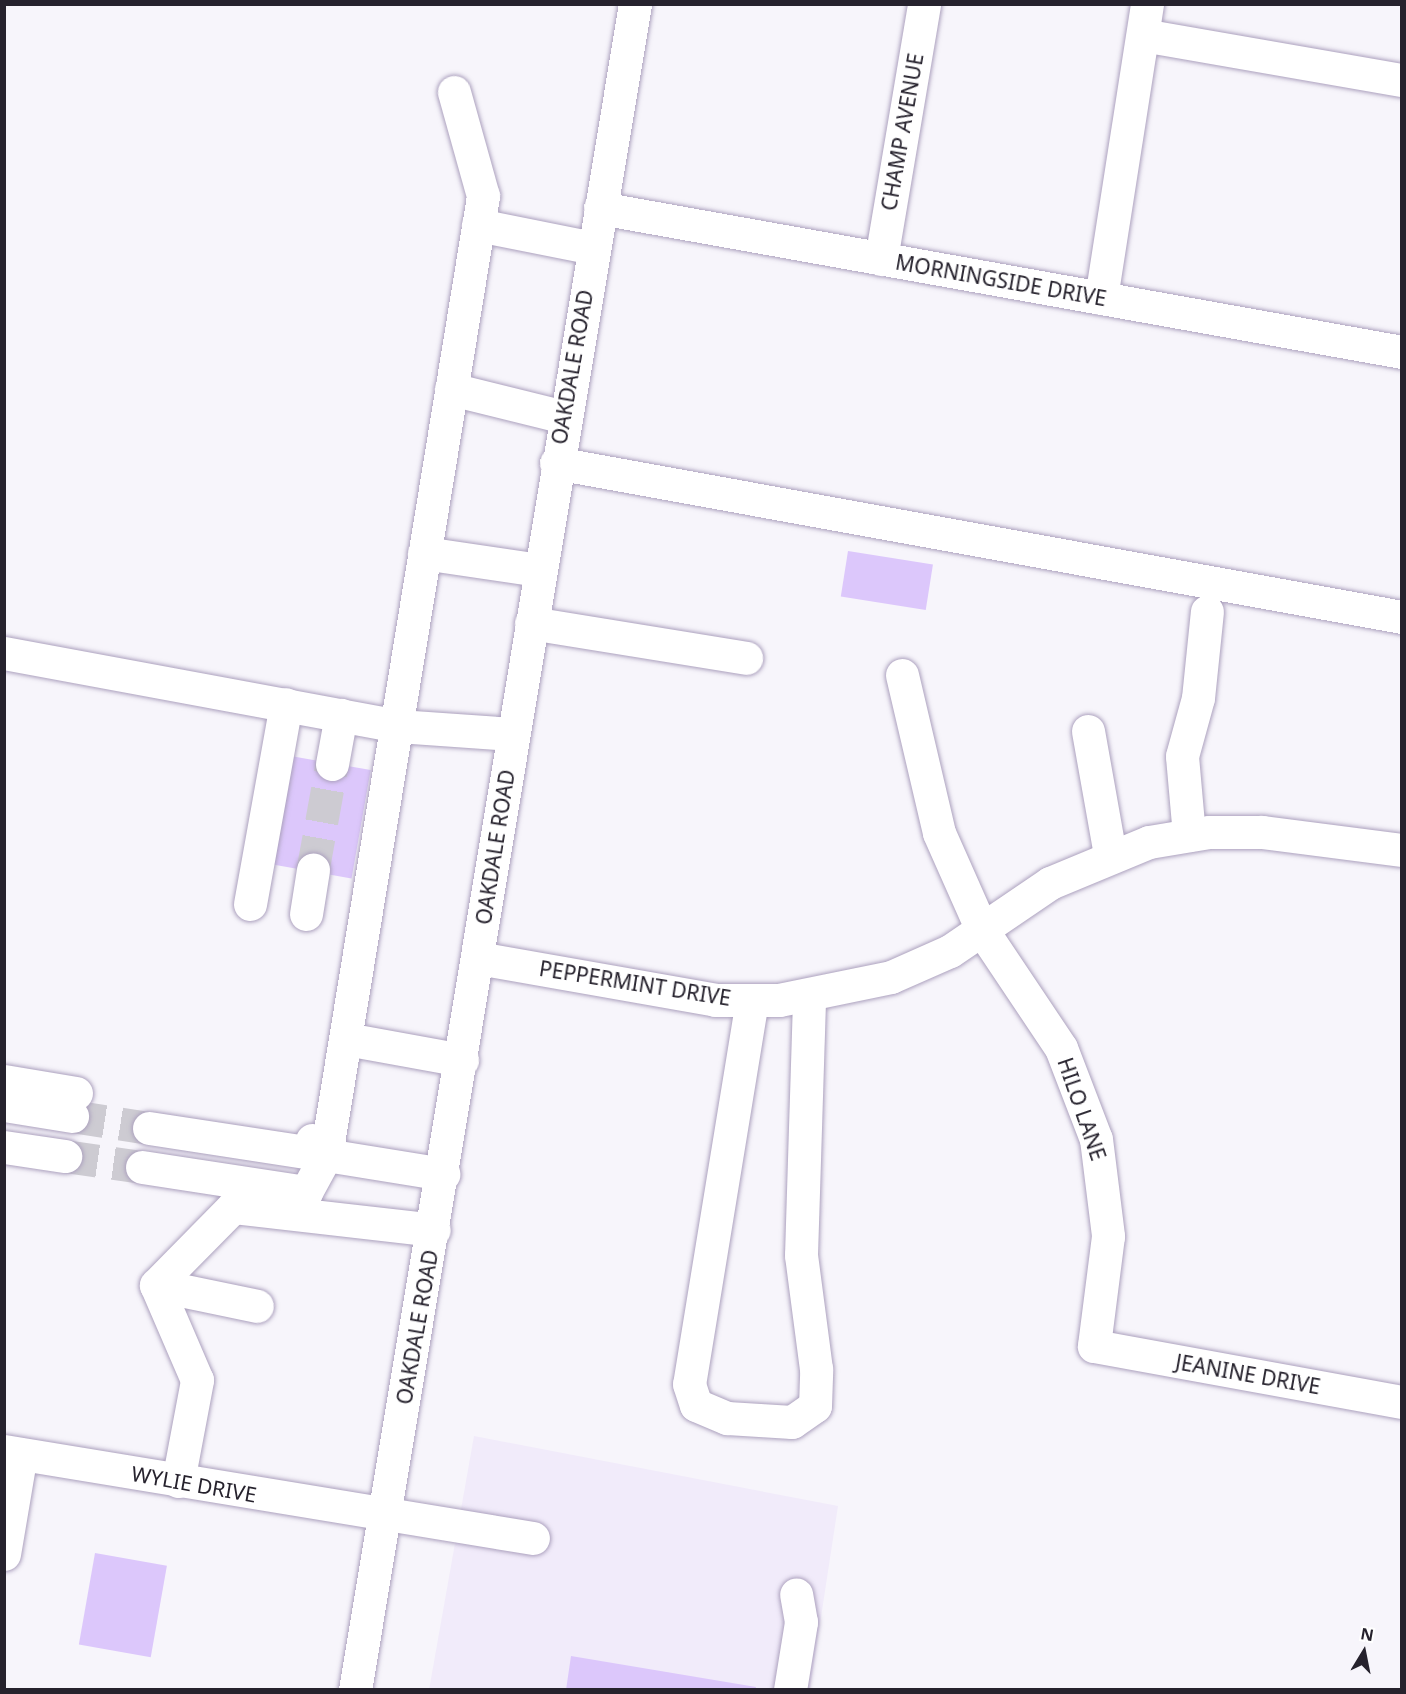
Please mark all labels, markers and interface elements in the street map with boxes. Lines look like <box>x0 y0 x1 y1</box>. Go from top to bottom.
street label: CHAMP AVENUE <box>876 51 928 213</box>
street label: MORNINGSIDE DRIVE <box>894 249 1108 311</box>
street label: OAKDALE ROAD <box>546 288 598 446</box>
street label: OAKDALE ROAD <box>470 768 520 926</box>
street label: PEPPERMINT DRIVE <box>537 955 733 1011</box>
street label: HILO LANE <box>1053 1054 1111 1164</box>
street label: OAKDALE ROAD <box>391 1248 443 1406</box>
street label: JEANINE DRIVE <box>1174 1349 1322 1399</box>
street label: WYLIE DRIVE <box>130 1461 258 1507</box>
north arrow <box>1334 1622 1394 1682</box>
text: N <box>1359 1622 1375 1646</box>

